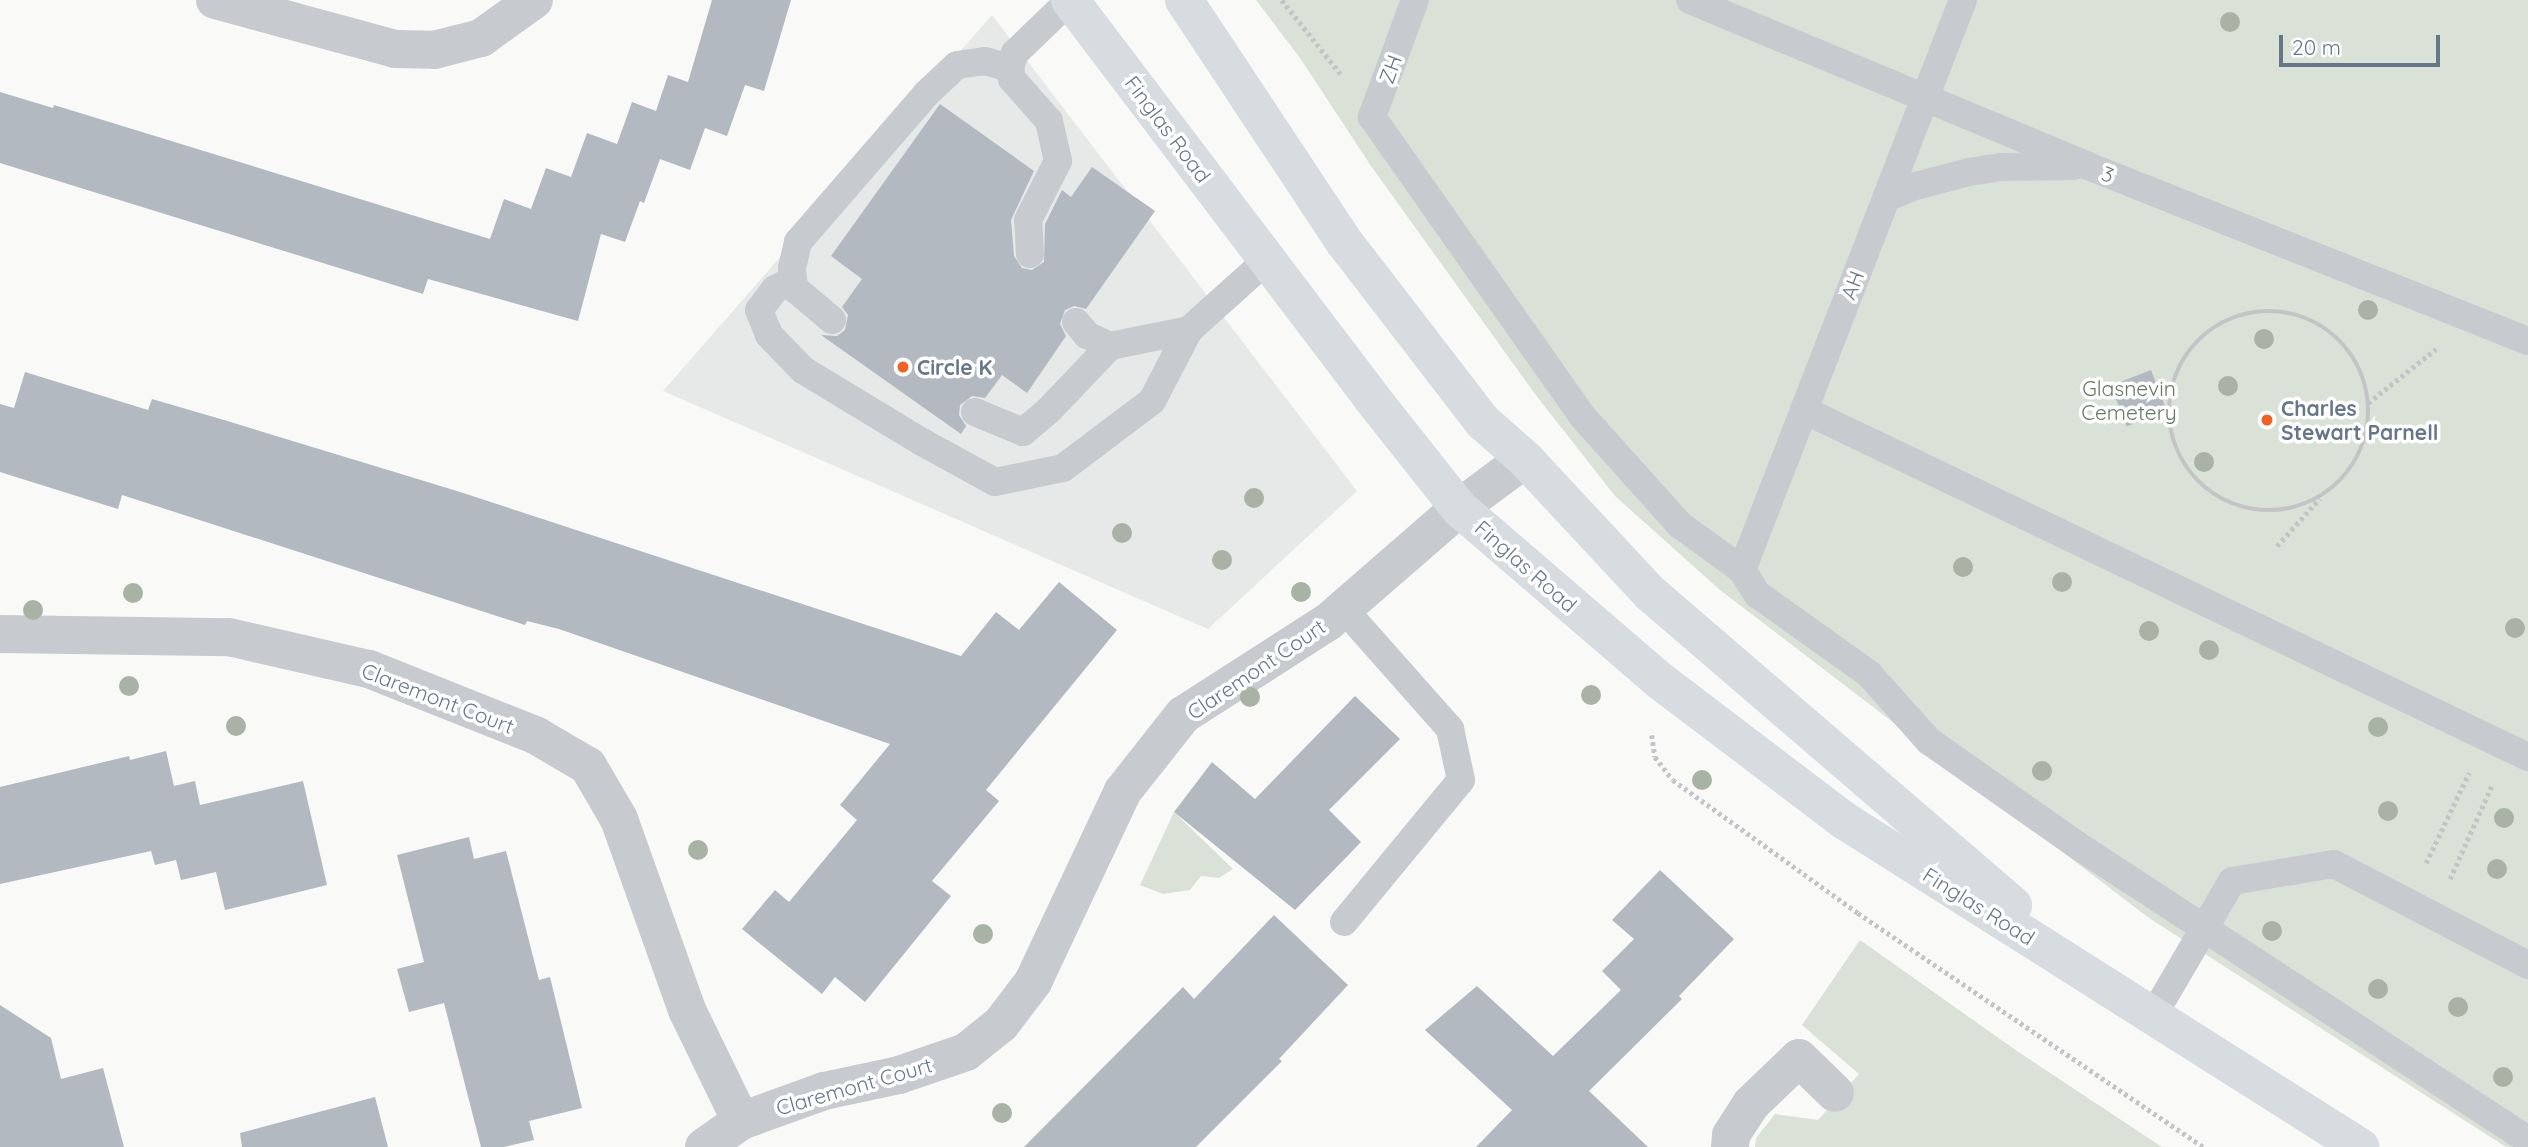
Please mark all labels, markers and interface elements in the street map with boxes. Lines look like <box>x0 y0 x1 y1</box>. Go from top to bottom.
scale bar <box>2283 21 2444 65</box>
text: 20 m <box>2292 34 2341 60</box>
street label: ZH <box>1373 51 1407 87</box>
street label: Finglas Road <box>1120 71 1216 187</box>
street label: 3 <box>2098 160 2118 188</box>
street label: AH <box>1835 267 1869 303</box>
place label: Circle K <box>917 354 992 380</box>
marker: Circle K <box>895 359 911 375</box>
park label: Glasnevin Cemetery <box>2081 375 2177 425</box>
place label: Charles Stewart Parnell <box>2281 395 2438 445</box>
marker: Charles Stewart Parnell <box>2259 412 2275 428</box>
street label: Finglas Road <box>1470 515 1582 617</box>
street label: Claremont Court <box>1182 614 1330 724</box>
street label: Claremont Court <box>358 657 518 739</box>
street label: Finglas Road <box>1919 862 2039 950</box>
street label: Claremont Court <box>773 1052 935 1120</box>

